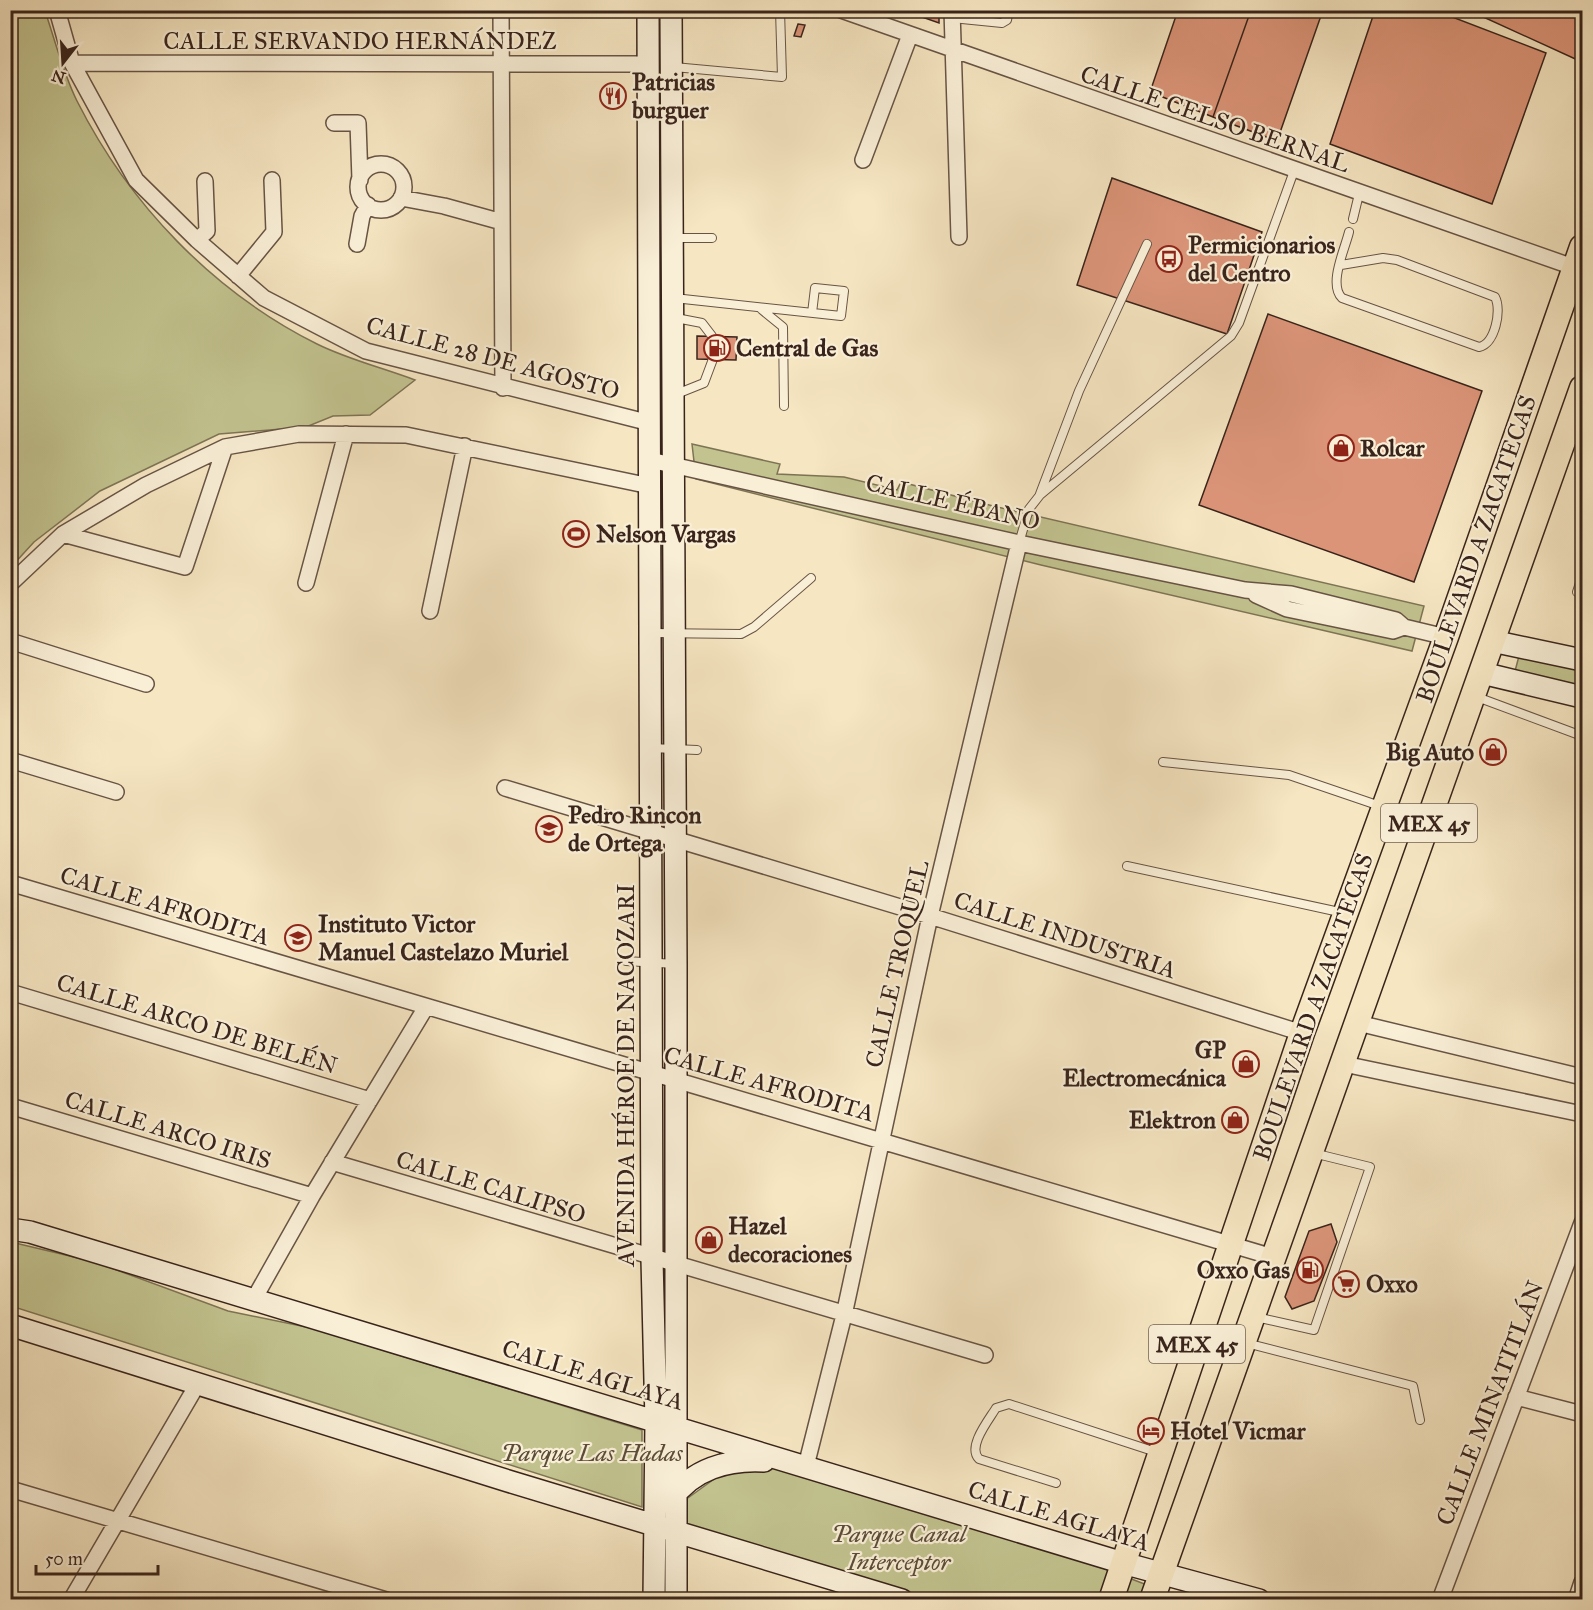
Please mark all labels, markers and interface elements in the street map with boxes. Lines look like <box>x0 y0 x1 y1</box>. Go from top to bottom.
street label: CALLE SERVANDO HERNÁNDEZ <box>163 26 557 56</box>
north arrow <box>33 33 93 93</box>
street label: CALLE CELSO BERNAL <box>1076 59 1354 179</box>
text: N <box>49 66 68 88</box>
place label: Patricias burguer <box>631 67 715 125</box>
restaurant icon: Patricias burguer <box>598 81 628 111</box>
place label: Permicionarios del Centro <box>1188 230 1336 288</box>
bus stop icon: Permicionarios del Centro <box>1154 244 1184 274</box>
street label: CALLE 28 DE AGOSTO <box>363 310 623 406</box>
fuel station icon: Central de Gas <box>702 333 732 363</box>
place label: Central de Gas <box>736 333 878 363</box>
street label: BOULEVARD A ZACATECAS <box>1409 391 1543 707</box>
shop icon: Rolcar <box>1326 433 1356 463</box>
place label: Rolcar <box>1360 433 1426 463</box>
street label: CALLE ÉBANO <box>863 467 1043 537</box>
sports icon: Nelson Vargas <box>561 519 591 549</box>
place label: Nelson Vargas <box>596 519 736 549</box>
place label: Big Auto <box>1386 737 1474 767</box>
shop icon: Big Auto <box>1478 737 1508 767</box>
place label: Pedro Rincon de Ortega <box>568 800 701 858</box>
road number: MEX 45 <box>1381 804 1477 842</box>
school or university icon: Pedro Rincon de Ortega <box>534 814 564 844</box>
street label: BOULEVARD A ZACATECAS <box>1246 849 1380 1165</box>
street label: CALLE TROQUEL <box>859 857 936 1071</box>
street label: CALLE AFRODITA <box>57 860 273 952</box>
street label: AVENIDA HÉROE DE NACOZARI <box>611 883 641 1268</box>
street label: CALLE INDUSTRIA <box>950 885 1180 985</box>
place label: Instituto Victor Manuel Castelazo Muriel <box>318 909 569 967</box>
school or university icon: Instituto Victor Manuel Castelazo Muriel <box>283 923 313 953</box>
street label: CALLE ARCO DE BELÉN <box>53 967 341 1081</box>
place label: GP Electromecánica <box>1063 1035 1227 1093</box>
street label: CALLE AFRODITA <box>660 1040 878 1128</box>
shop icon: GP Electromecánica <box>1231 1049 1261 1079</box>
street label: CALLE ARCO IRIS <box>61 1084 275 1176</box>
place label: Elektron <box>1129 1105 1216 1135</box>
shop icon: Elektron <box>1220 1105 1250 1135</box>
street label: CALLE CALIPSO <box>393 1144 589 1230</box>
place label: Hazel decoraciones <box>728 1211 852 1269</box>
shop icon: Hazel decoraciones <box>694 1225 724 1255</box>
place label: Oxxo Gas <box>1197 1255 1290 1285</box>
fuel station icon: Oxxo Gas <box>1295 1255 1325 1285</box>
supermarket icon: Oxxo <box>1331 1269 1361 1299</box>
place label: Oxxo <box>1366 1269 1418 1299</box>
street label: CALLE MINATITLÁN <box>1430 1277 1550 1529</box>
road number: MEX 45 <box>1149 1325 1245 1363</box>
street label: CALLE AGLAYA <box>499 1333 687 1417</box>
hotel icon: Hotel Vicmar <box>1136 1416 1166 1446</box>
place label: Hotel Vicmar <box>1170 1416 1307 1446</box>
park label: Parque Las Hadas <box>501 1438 684 1468</box>
street label: CALLE AGLAYA <box>965 1474 1153 1558</box>
park label: Parque Canal Interceptor <box>832 1519 969 1577</box>
scale bar <box>36 1538 158 1576</box>
text: 50 m <box>45 1548 83 1570</box>

